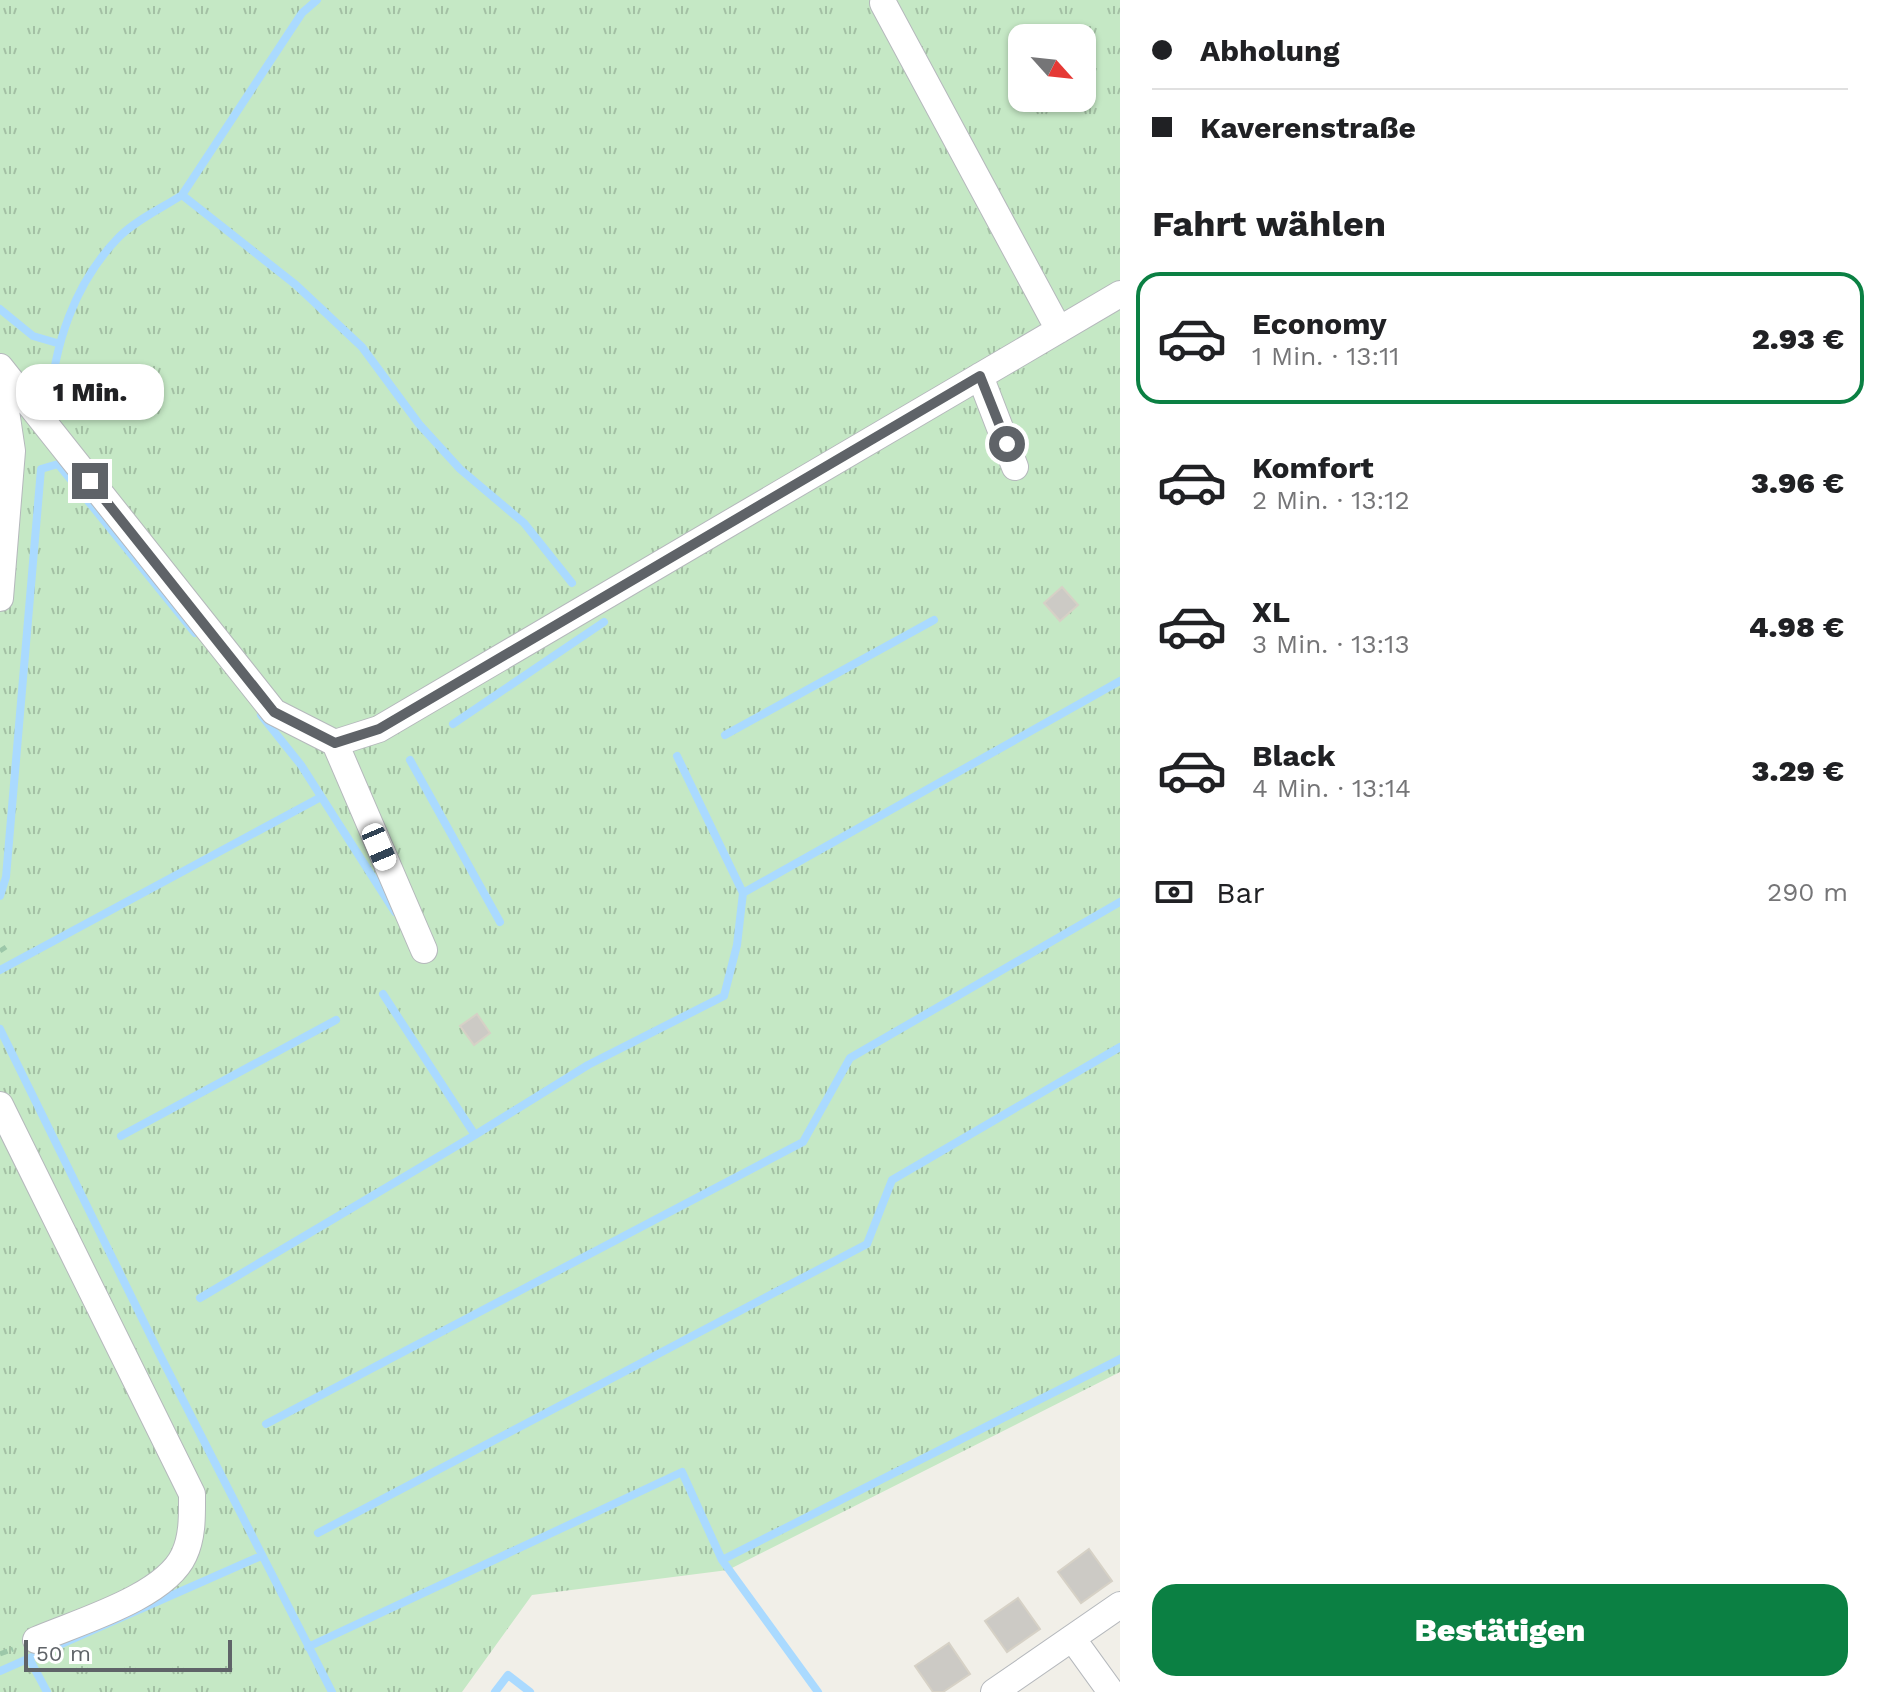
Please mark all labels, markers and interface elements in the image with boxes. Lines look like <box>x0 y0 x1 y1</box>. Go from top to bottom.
north arrow <box>1008 24 1096 112</box>
map controls <box>1008 24 1096 112</box>
text: Abholung <box>1200 33 1339 68</box>
text: Kaverenstraße <box>1200 110 1416 145</box>
text: Fahrt wählen <box>1152 203 1386 245</box>
icon: car <box>1156 302 1228 374</box>
text: Economy <box>1252 306 1387 341</box>
text: 2.93 € <box>1752 321 1844 356</box>
text: 1 Min. · 13:11 <box>1252 341 1400 371</box>
callout: 1 Min. <box>16 365 164 421</box>
text: 1 Min. <box>53 377 127 407</box>
route start <box>989 426 1025 462</box>
icon: car <box>1156 446 1228 518</box>
text: Komfort <box>1252 450 1374 485</box>
route end <box>72 463 108 499</box>
text: 3.96 € <box>1751 465 1844 500</box>
text: 2 Min. · 13:12 <box>1252 485 1410 515</box>
icon: car <box>1156 590 1228 662</box>
text: XL <box>1252 594 1290 629</box>
text: 4.98 € <box>1749 609 1844 644</box>
text: 3 Min. · 13:13 <box>1252 629 1410 659</box>
icon: car <box>1156 734 1228 806</box>
text: Black <box>1252 738 1336 773</box>
text: 3.29 € <box>1752 753 1844 788</box>
text: 4 Min. · 13:14 <box>1252 773 1411 803</box>
car <box>359 820 399 874</box>
icon: cash <box>1152 870 1196 914</box>
text: Bar <box>1216 875 1265 910</box>
text: 290 m <box>1767 877 1848 907</box>
button: Bestätigen <box>1152 1584 1848 1676</box>
scale bar <box>24 1636 232 1672</box>
text: 50 m <box>36 1641 91 1666</box>

